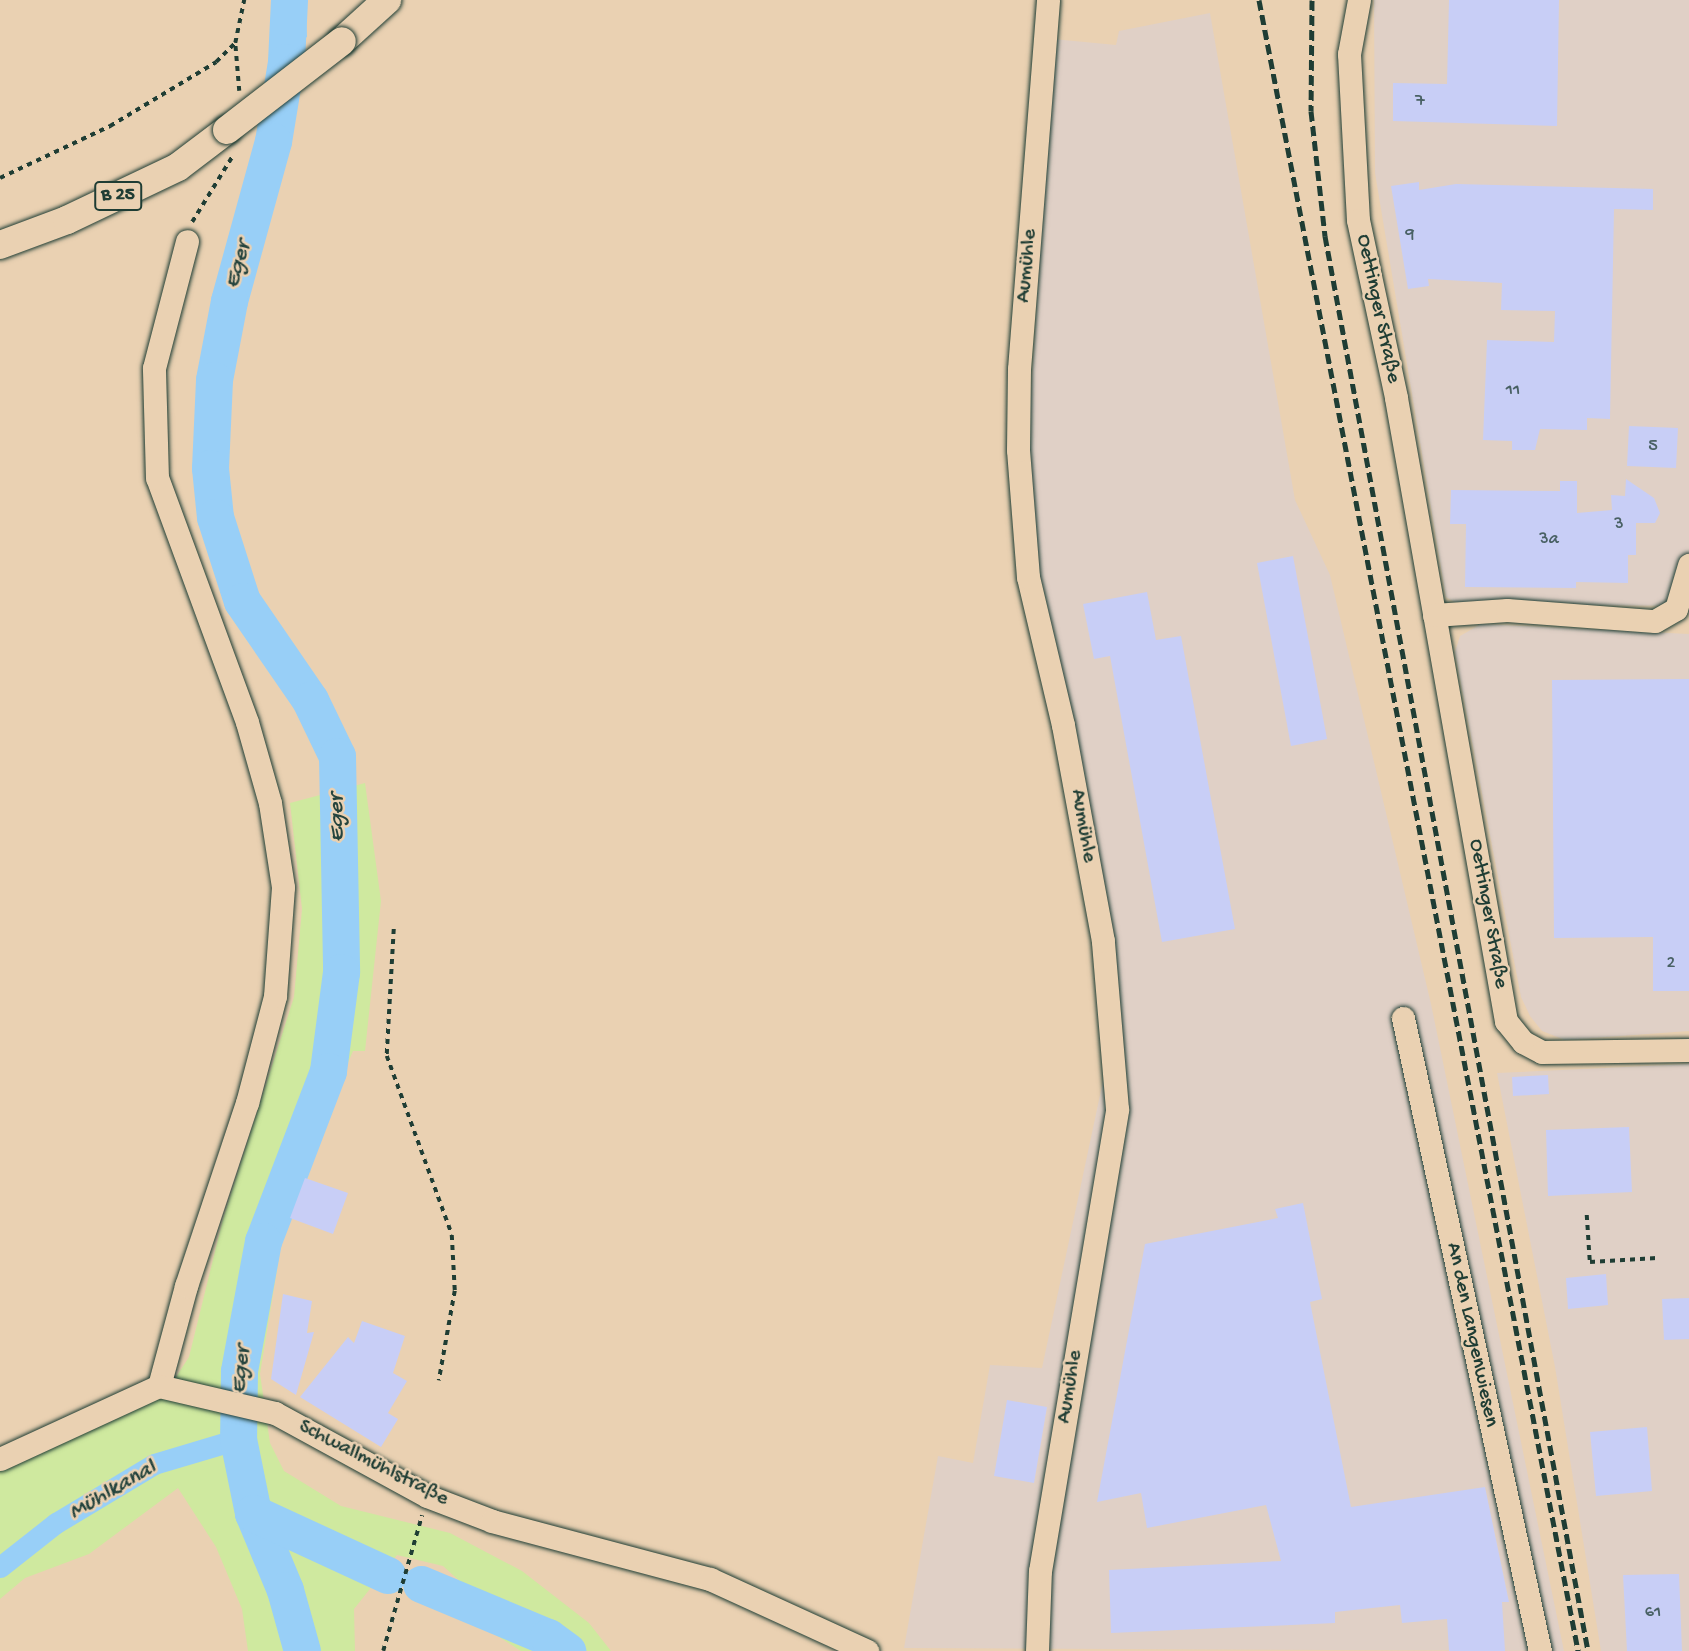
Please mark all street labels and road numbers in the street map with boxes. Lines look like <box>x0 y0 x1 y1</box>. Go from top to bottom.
road number: B 25 <box>94 180 142 212</box>
street label: Aumühle <box>1012 228 1044 304</box>
street label: Oettinger Straße <box>1349 232 1405 386</box>
street label: Aumühle <box>1063 787 1101 865</box>
street label: Oettinger Straße <box>1461 837 1513 991</box>
street label: An den Langenwiesen <box>1439 1241 1503 1429</box>
street label: Aumühle <box>1053 1349 1089 1425</box>
street label: Schwallmühlstraße <box>294 1415 452 1513</box>

